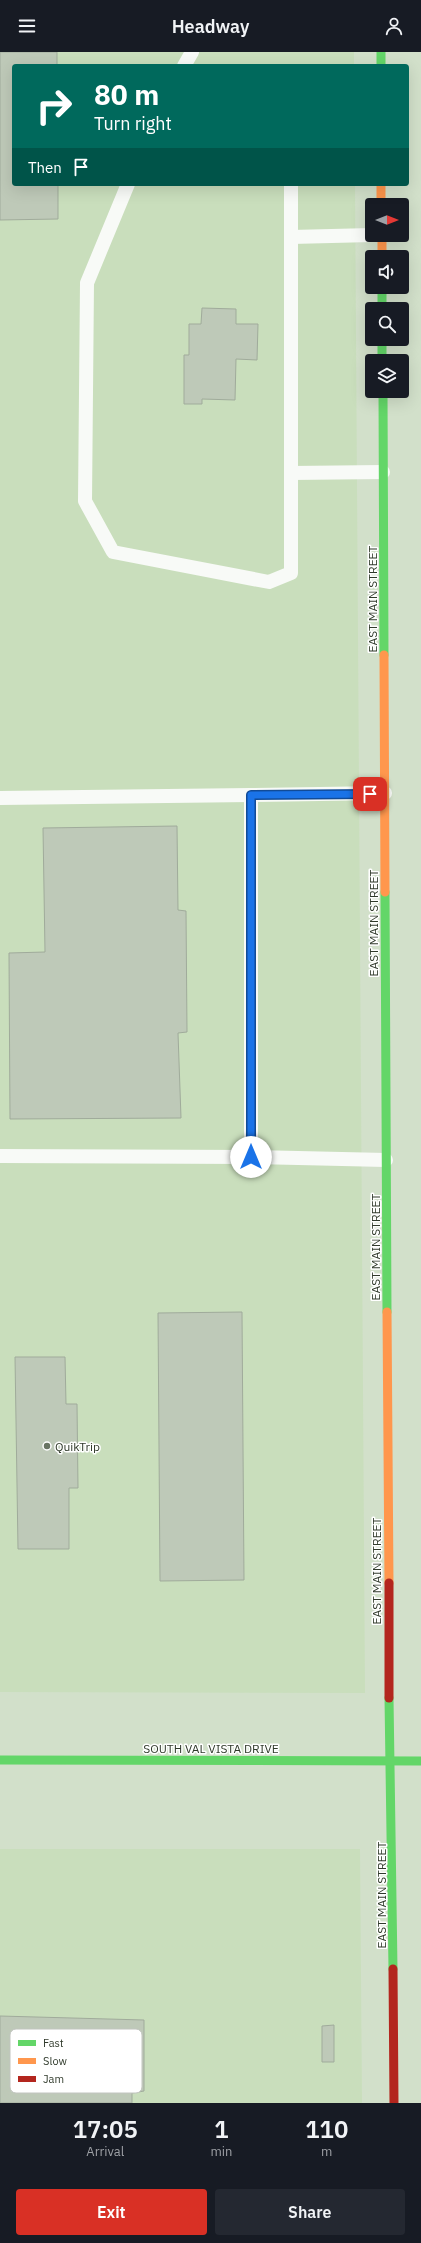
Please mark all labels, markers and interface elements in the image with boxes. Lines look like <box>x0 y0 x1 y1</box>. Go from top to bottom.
icon: menu <box>16 15 38 37</box>
text: Headway <box>172 15 249 38</box>
icon: person <box>383 15 405 37</box>
text: 80 m <box>94 76 159 113</box>
icon: right <box>28 80 80 132</box>
text: Turn right <box>94 112 172 135</box>
icon: arrive <box>70 156 92 178</box>
text: Then <box>28 158 62 177</box>
north arrow <box>365 198 409 242</box>
map controls <box>365 198 409 398</box>
button: sound <box>365 250 409 294</box>
button: search <box>365 302 409 346</box>
button: layers <box>365 354 409 398</box>
street label: EAST MAIN STREET <box>365 545 380 652</box>
pin <box>353 777 387 811</box>
icon: arrive <box>359 783 381 805</box>
street label: EAST MAIN STREET <box>366 869 381 976</box>
position arrow <box>230 1136 272 1178</box>
street label: EAST MAIN STREET <box>368 1193 383 1300</box>
place label: QuikTrip <box>55 1439 100 1454</box>
marker: QuikTrip <box>42 1441 52 1451</box>
street label: EAST MAIN STREET <box>369 1517 384 1624</box>
street label: SOUTH VAL VISTA DRIVE <box>143 1741 279 1756</box>
street label: EAST MAIN STREET <box>374 1841 389 1948</box>
legend <box>10 2029 142 2093</box>
text: Fast <box>43 2036 64 2050</box>
text: Slow <box>43 2054 67 2068</box>
text: Jam <box>43 2072 64 2086</box>
text: 17:05 <box>73 2113 138 2145</box>
text: 1 <box>214 2113 229 2145</box>
text: 110 <box>305 2113 348 2145</box>
text: Arrival <box>86 2143 124 2160</box>
text: min <box>211 2143 233 2160</box>
text: m <box>321 2143 332 2160</box>
button: Exit <box>16 2189 207 2235</box>
button: Share <box>215 2189 405 2235</box>

